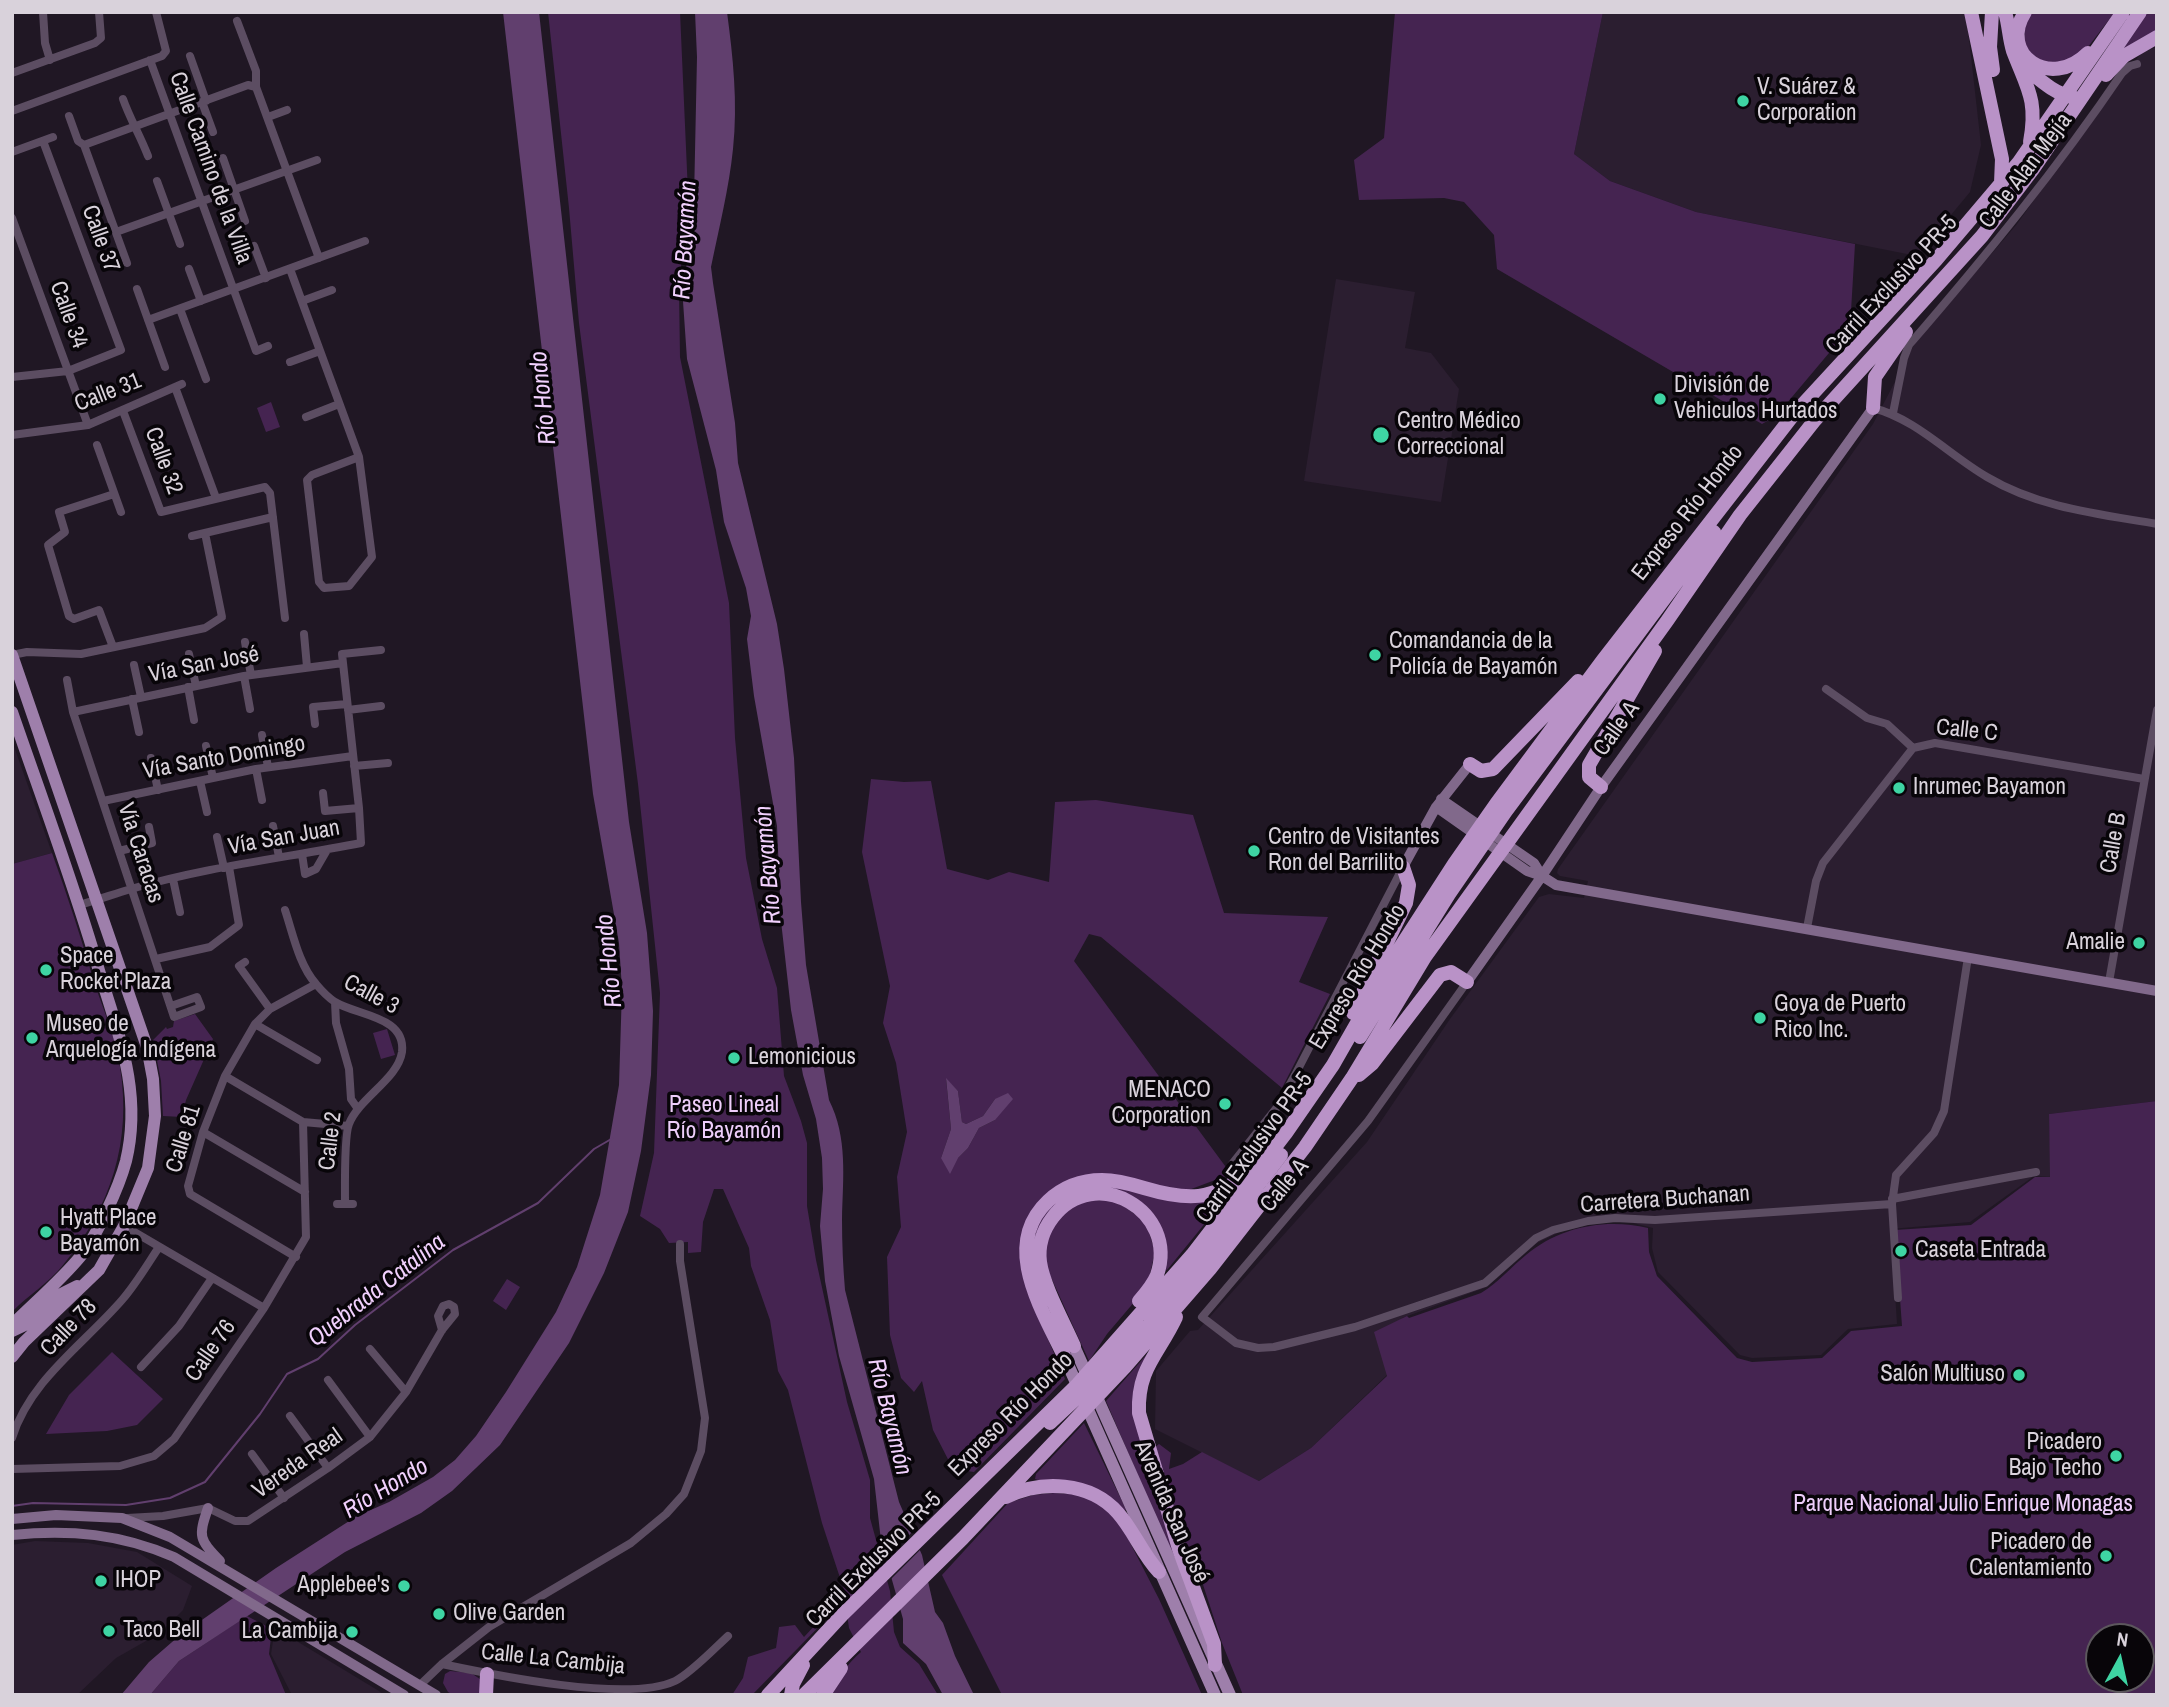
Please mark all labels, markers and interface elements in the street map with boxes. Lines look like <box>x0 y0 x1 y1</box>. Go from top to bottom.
street label: Calle Camino de la Villa <box>162 68 258 268</box>
place label: V. Suárez & Corporation <box>1757 74 1857 128</box>
marker: V. Suárez & Corporation <box>1735 93 1751 109</box>
street label: Calle Alan Mejía <box>1974 108 2078 234</box>
water label: Río Bayamón <box>668 180 704 300</box>
street label: Calle 37 <box>75 202 125 276</box>
street label: Carril Exclusivo PR-5 <box>1820 210 1964 360</box>
street label: Calle 34 <box>43 278 93 352</box>
water label: Río Hondo <box>525 350 563 446</box>
street label: Calle 31 <box>71 368 145 418</box>
place label: División de Vehiculos Hurtados <box>1674 372 1838 426</box>
marker: División de Vehiculos Hurtados <box>1652 391 1668 407</box>
place label: Centro Médico Correccional <box>1397 408 1521 462</box>
street label: Calle 32 <box>138 424 188 498</box>
marker: Centro Médico Correccional <box>1371 425 1391 445</box>
street label: Expreso Río Hondo <box>1626 440 1750 586</box>
place label: Comandancia de la Policía de Bayamón <box>1389 628 1558 682</box>
street label: Vía San José <box>146 641 262 689</box>
marker: Comandancia de la Policía de Bayamón <box>1367 647 1383 663</box>
street label: Calle A <box>1588 696 1646 762</box>
street label: Calle C <box>1935 714 1999 748</box>
street label: Vía Santo Domingo <box>141 730 307 786</box>
place label: Inrumec Bayamon <box>1913 774 2066 802</box>
marker: Inrumec Bayamon <box>1891 780 1907 796</box>
street label: Vía Caracas <box>111 800 169 906</box>
water label: Río Bayamón <box>749 804 789 926</box>
street label: Calle B <box>2095 811 2133 875</box>
street label: Vía San Juan <box>226 815 342 861</box>
place label: Centro de Visitantes Ron del Barrilito <box>1268 824 1440 878</box>
marker: Centro de Visitantes Ron del Barrilito <box>1246 843 1262 859</box>
street label: Expreso Río Hondo <box>1304 899 1412 1055</box>
water label: Río Hondo <box>591 913 629 1009</box>
place label: Amalie <box>2066 929 2125 957</box>
marker: Amalie <box>2131 935 2147 951</box>
place label: Space Rocket Plaza <box>60 943 171 997</box>
marker: Space Rocket Plaza <box>38 962 54 978</box>
street label: Calle 3 <box>339 969 403 1021</box>
place label: Goya de Puerto Rico Inc. <box>1774 991 1906 1045</box>
marker: Goya de Puerto Rico Inc. <box>1752 1010 1768 1026</box>
place label: Museo de Arquelogía Indígena <box>46 1011 216 1065</box>
marker: Museo de Arquelogía Indígena <box>24 1030 40 1046</box>
place label: Lemonicious <box>748 1044 856 1072</box>
marker: Lemonicious <box>726 1050 742 1066</box>
street label: Carril Exclusivo PR-5 <box>1191 1067 1319 1229</box>
place label: MENACO Corporation <box>1111 1077 1211 1131</box>
park label: Paseo Lineal Río Bayamón <box>667 1092 781 1146</box>
marker: MENACO Corporation <box>1217 1096 1233 1112</box>
street label: Calle 81 <box>161 1102 207 1176</box>
street label: Calle 2 <box>314 1110 348 1172</box>
street label: Calle A <box>1255 1154 1315 1218</box>
street label: Carretera Buchanan <box>1579 1180 1751 1220</box>
place label: Hyatt Place Bayamón <box>60 1205 156 1259</box>
marker: Hyatt Place Bayamón <box>38 1224 54 1240</box>
water label: Quebrada Catalina <box>303 1228 451 1354</box>
place label: Caseta Entrada <box>1915 1237 2046 1265</box>
marker: Caseta Entrada <box>1893 1243 1909 1259</box>
street label: Calle 78 <box>35 1294 103 1362</box>
street label: Calle 76 <box>180 1315 242 1387</box>
street label: Expreso Río Hondo <box>943 1347 1079 1483</box>
water label: Río Bayamón <box>861 1356 917 1478</box>
place label: Salón Multiuso <box>1880 1361 2005 1389</box>
marker: Salón Multiuso <box>2011 1367 2027 1383</box>
street label: Vereda Real <box>248 1423 348 1505</box>
place label: Picadero Bajo Techo <box>2009 1429 2102 1483</box>
street label: Avenida San José <box>1127 1437 1215 1587</box>
marker: Picadero Bajo Techo <box>2108 1448 2124 1464</box>
water label: Río Hondo <box>338 1452 434 1526</box>
street label: Carril Exclusivo PR-5 <box>801 1487 947 1633</box>
park label: Parque Nacional Julio Enrique Monagas <box>1793 1491 2133 1519</box>
place label: Picadero de Calentamiento <box>1969 1529 2092 1583</box>
marker: Picadero de Calentamiento <box>2098 1548 2114 1564</box>
place label: IHOP <box>115 1567 161 1595</box>
place label: Applebee's <box>297 1572 390 1600</box>
marker: IHOP <box>93 1573 109 1589</box>
marker: Applebee's <box>396 1578 412 1594</box>
place label: Olive Garden <box>453 1600 565 1628</box>
marker: Olive Garden <box>431 1606 447 1622</box>
place label: Taco Bell <box>123 1617 200 1645</box>
place label: La Cambija <box>242 1618 338 1646</box>
marker: Taco Bell <box>101 1623 117 1639</box>
north arrow <box>2085 1623 2155 1693</box>
marker: La Cambija <box>344 1624 360 1640</box>
text: N <box>2115 1626 2130 1653</box>
street label: Calle La Cambija <box>480 1639 626 1681</box>

